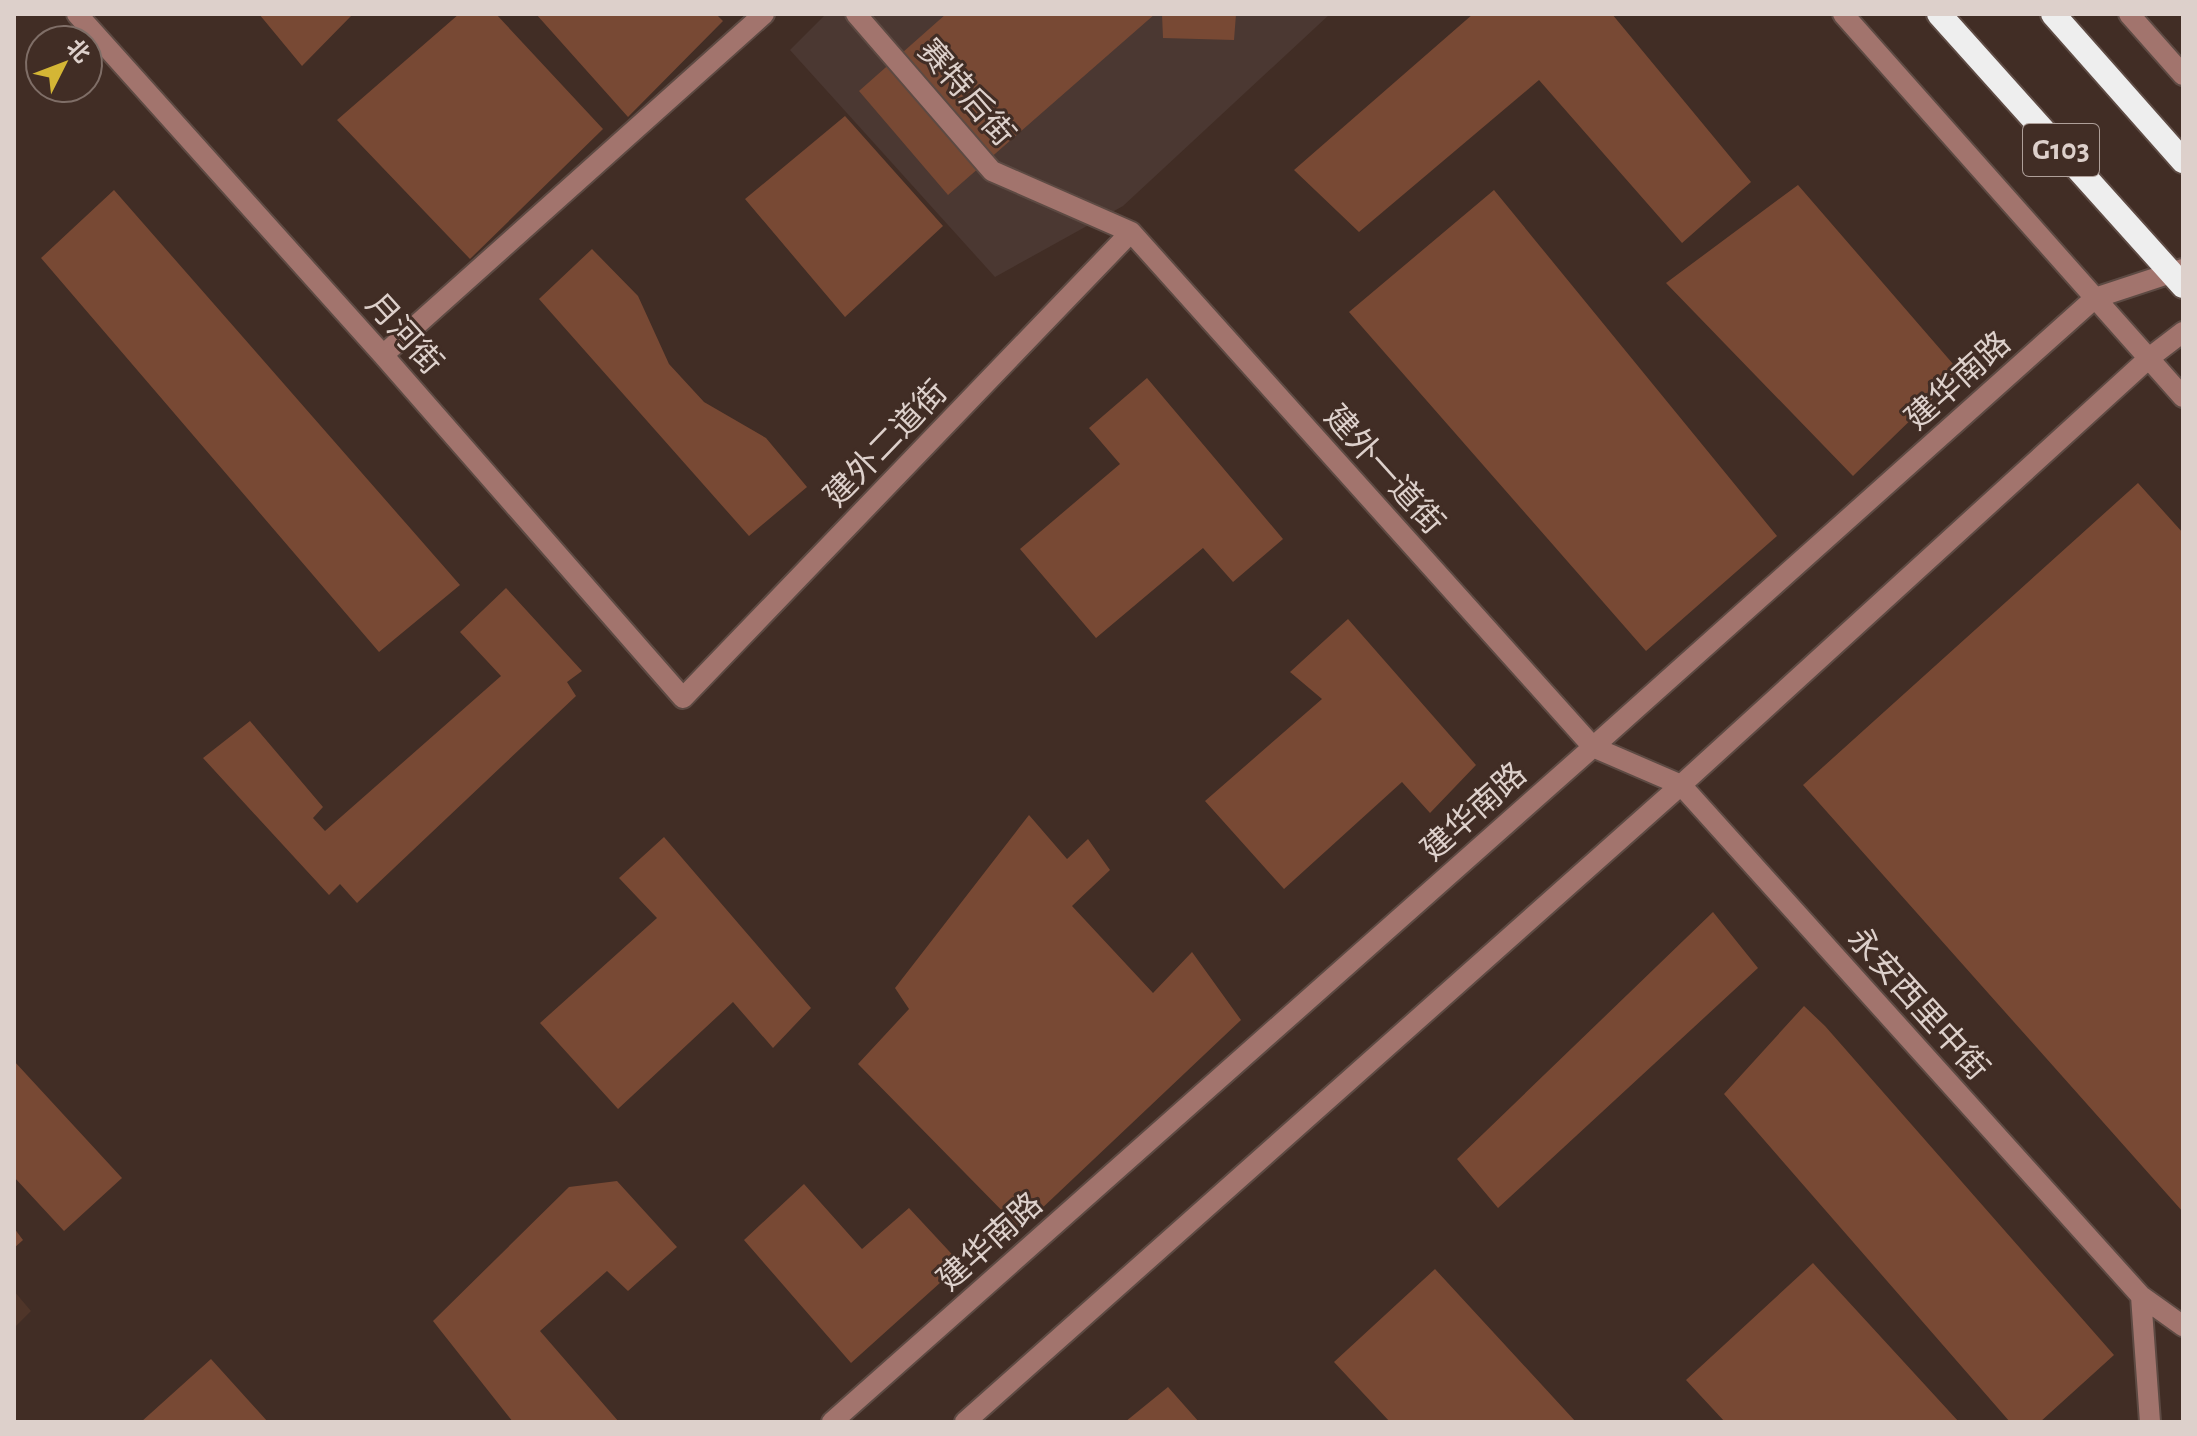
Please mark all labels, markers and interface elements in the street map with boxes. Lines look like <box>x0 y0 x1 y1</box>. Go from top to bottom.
north arrow <box>24 24 104 104</box>
street label: 赛特后街 <box>912 33 1022 152</box>
text: 北 <box>63 35 94 67</box>
road number: G103 <box>2023 124 2099 176</box>
street label: 月河街 <box>360 287 449 380</box>
street label: 建华南路 <box>1898 325 2016 436</box>
street label: 建外二道街 <box>817 374 953 513</box>
street label: 建外一道街 <box>1319 398 1451 540</box>
street label: 建华南路 <box>1414 756 1532 867</box>
street label: 永安西里中街 <box>1842 921 1995 1086</box>
street label: 建华南路 <box>930 1186 1048 1297</box>

